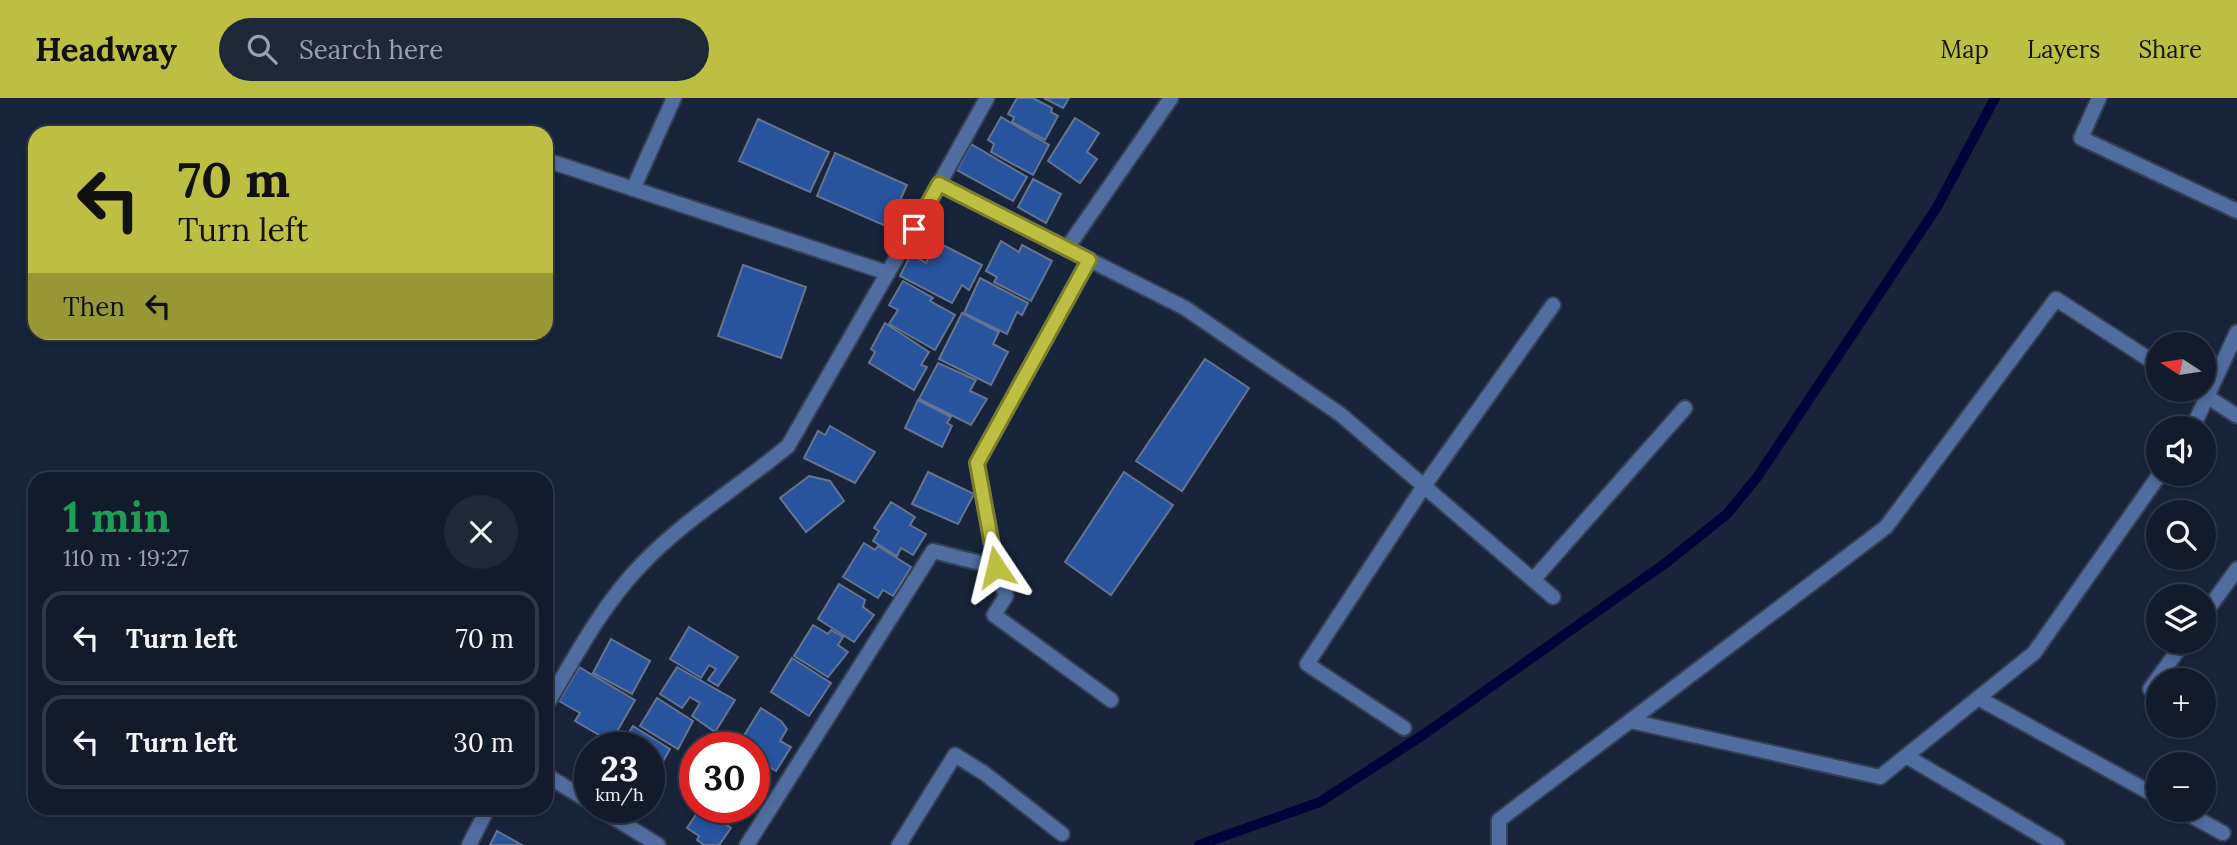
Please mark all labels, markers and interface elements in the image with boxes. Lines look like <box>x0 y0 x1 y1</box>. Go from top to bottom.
search box <box>219 18 709 81</box>
text: Headway <box>35 28 177 70</box>
icon: search <box>243 30 281 68</box>
text: Search here <box>299 33 443 66</box>
text: Map <box>1940 34 1989 65</box>
text: Layers <box>2027 34 2100 65</box>
text: Share <box>2138 34 2202 65</box>
text: 70 m <box>178 148 290 210</box>
icon: left <box>63 154 154 245</box>
pin <box>884 199 944 259</box>
text: Turn left <box>178 209 308 250</box>
icon: arrive <box>895 210 933 248</box>
icon: left <box>139 287 177 325</box>
text: Then <box>63 290 125 323</box>
north arrow <box>2146 332 2216 402</box>
map controls <box>2146 332 2216 822</box>
button: sound <box>2146 416 2216 486</box>
text: 1 min <box>63 490 170 544</box>
button: close <box>444 495 518 569</box>
button: search <box>2146 500 2216 570</box>
position arrow <box>959 530 1033 604</box>
text: 110 m · 19:27 <box>63 543 189 572</box>
button: layers <box>2146 584 2216 654</box>
icon: left <box>67 619 105 657</box>
text: Turn left <box>126 622 237 655</box>
text: 70 m <box>456 622 514 655</box>
button: + <box>2146 668 2216 738</box>
icon: left <box>67 723 105 761</box>
text: Turn left <box>126 726 237 759</box>
text: 30 m <box>453 726 514 759</box>
speed limit sign: 30 <box>679 732 770 823</box>
text: 23 <box>600 746 639 791</box>
button: − <box>2146 752 2216 822</box>
text: km/h <box>595 783 644 806</box>

